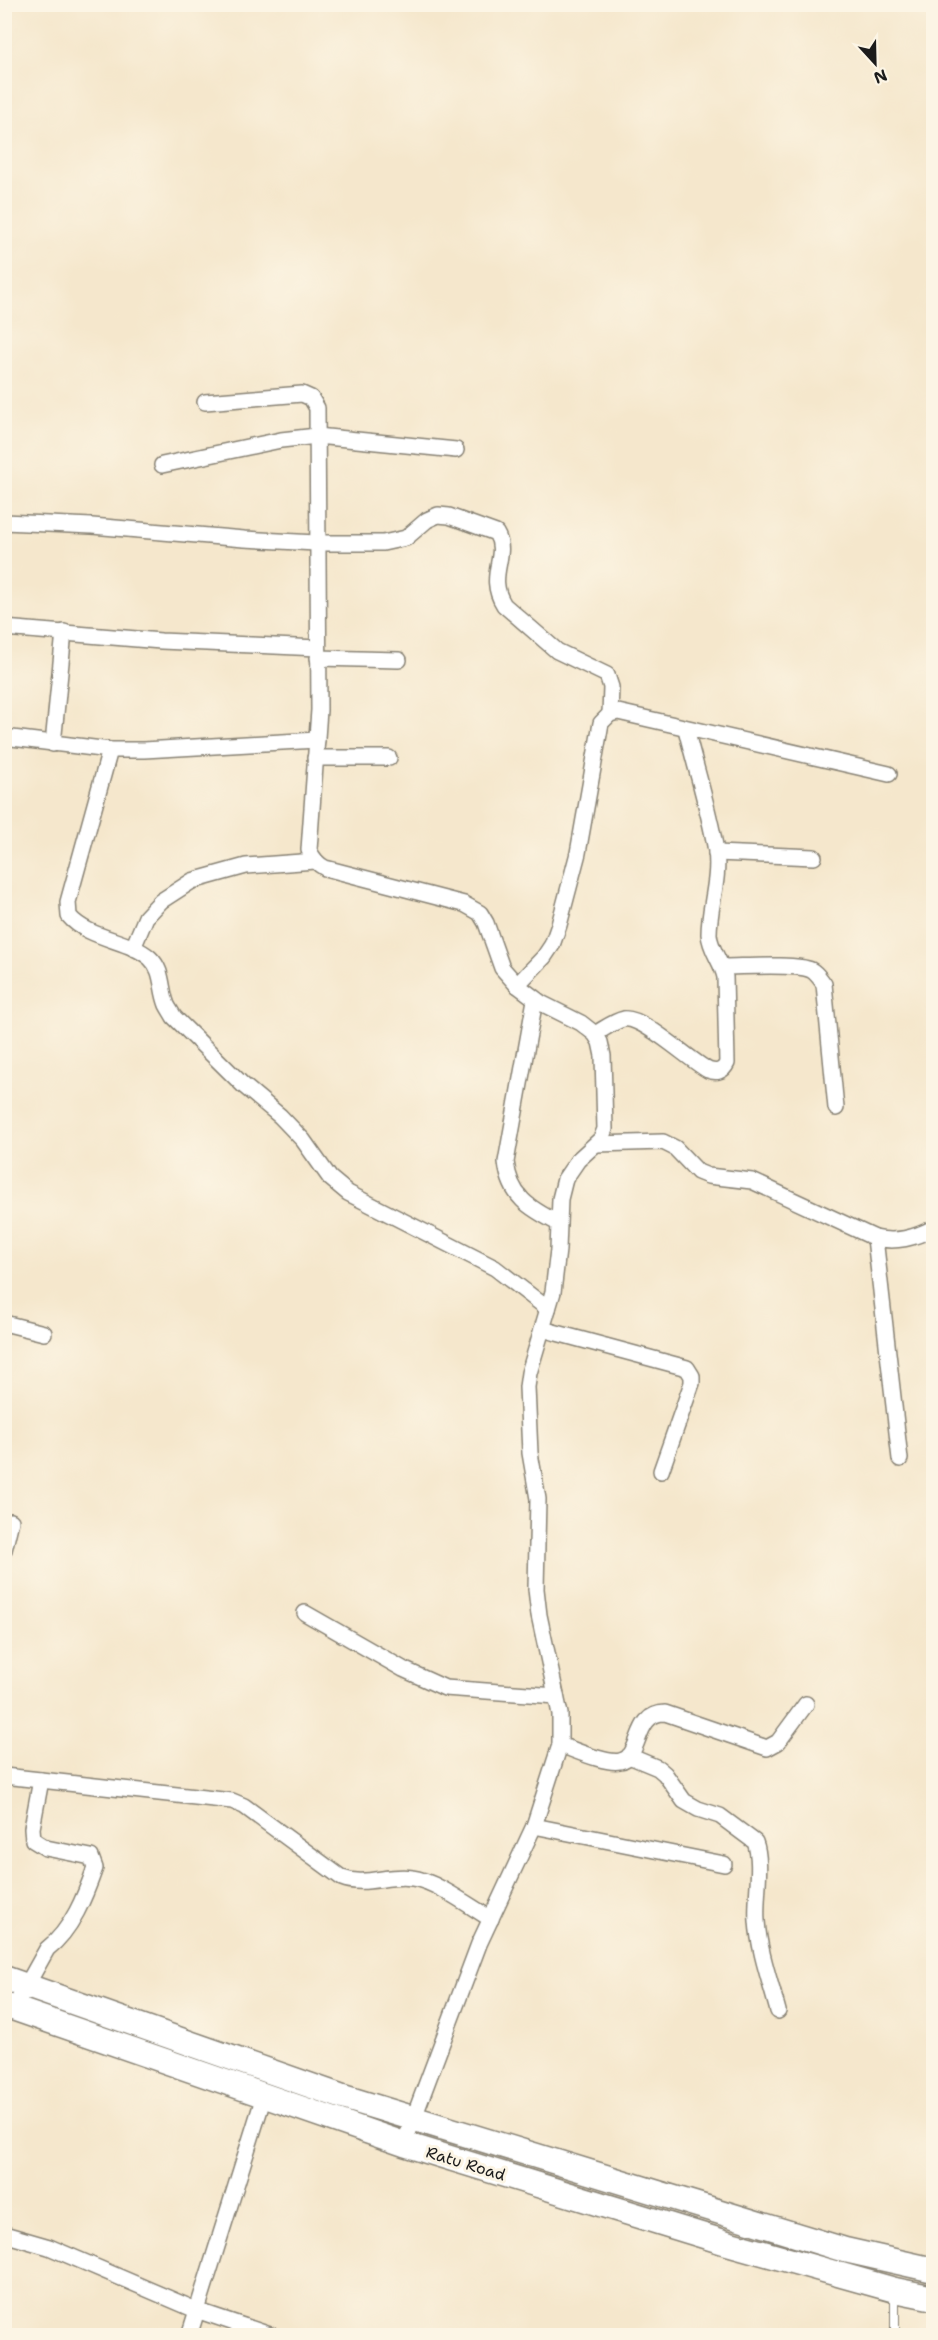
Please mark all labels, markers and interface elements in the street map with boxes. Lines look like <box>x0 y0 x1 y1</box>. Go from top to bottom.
north arrow <box>845 33 905 93</box>
text: N <box>871 64 890 89</box>
street label: Ratu Road <box>424 2141 508 2185</box>

